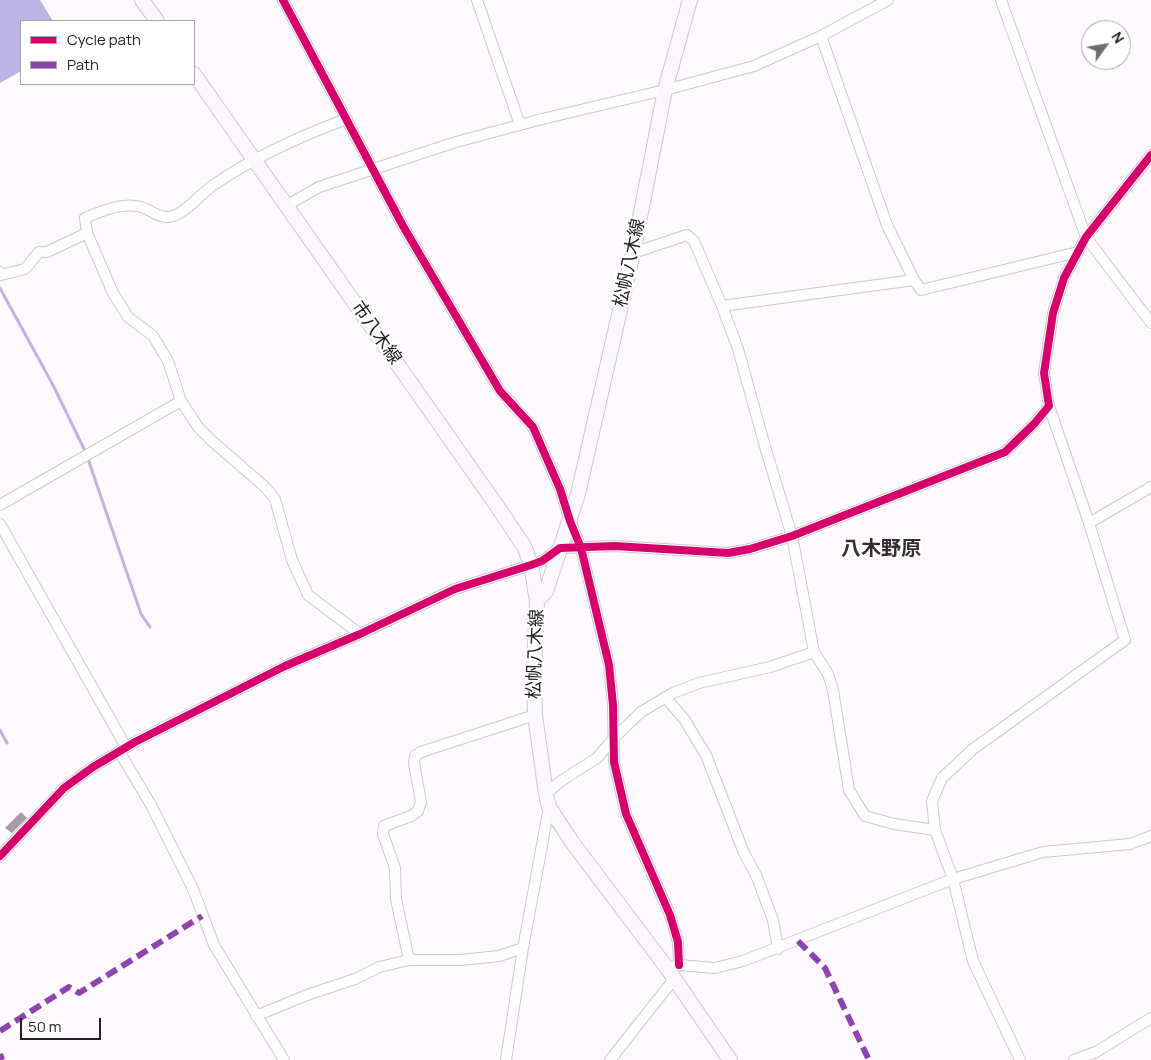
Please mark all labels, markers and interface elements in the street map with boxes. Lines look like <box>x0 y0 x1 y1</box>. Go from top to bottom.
legend <box>20 20 195 85</box>
north arrow <box>1081 20 1131 70</box>
text: N <box>1108 28 1129 47</box>
text: Cycle path <box>67 29 141 50</box>
text: Path <box>67 54 99 75</box>
street label: 松帆八木線 <box>610 217 650 309</box>
street label: 市八木線 <box>347 297 405 369</box>
district label: 八木野原 <box>841 537 921 561</box>
street label: 松帆八木線 <box>524 609 548 699</box>
scale bar <box>22 1008 104 1040</box>
text: 50 m <box>28 1016 62 1037</box>

